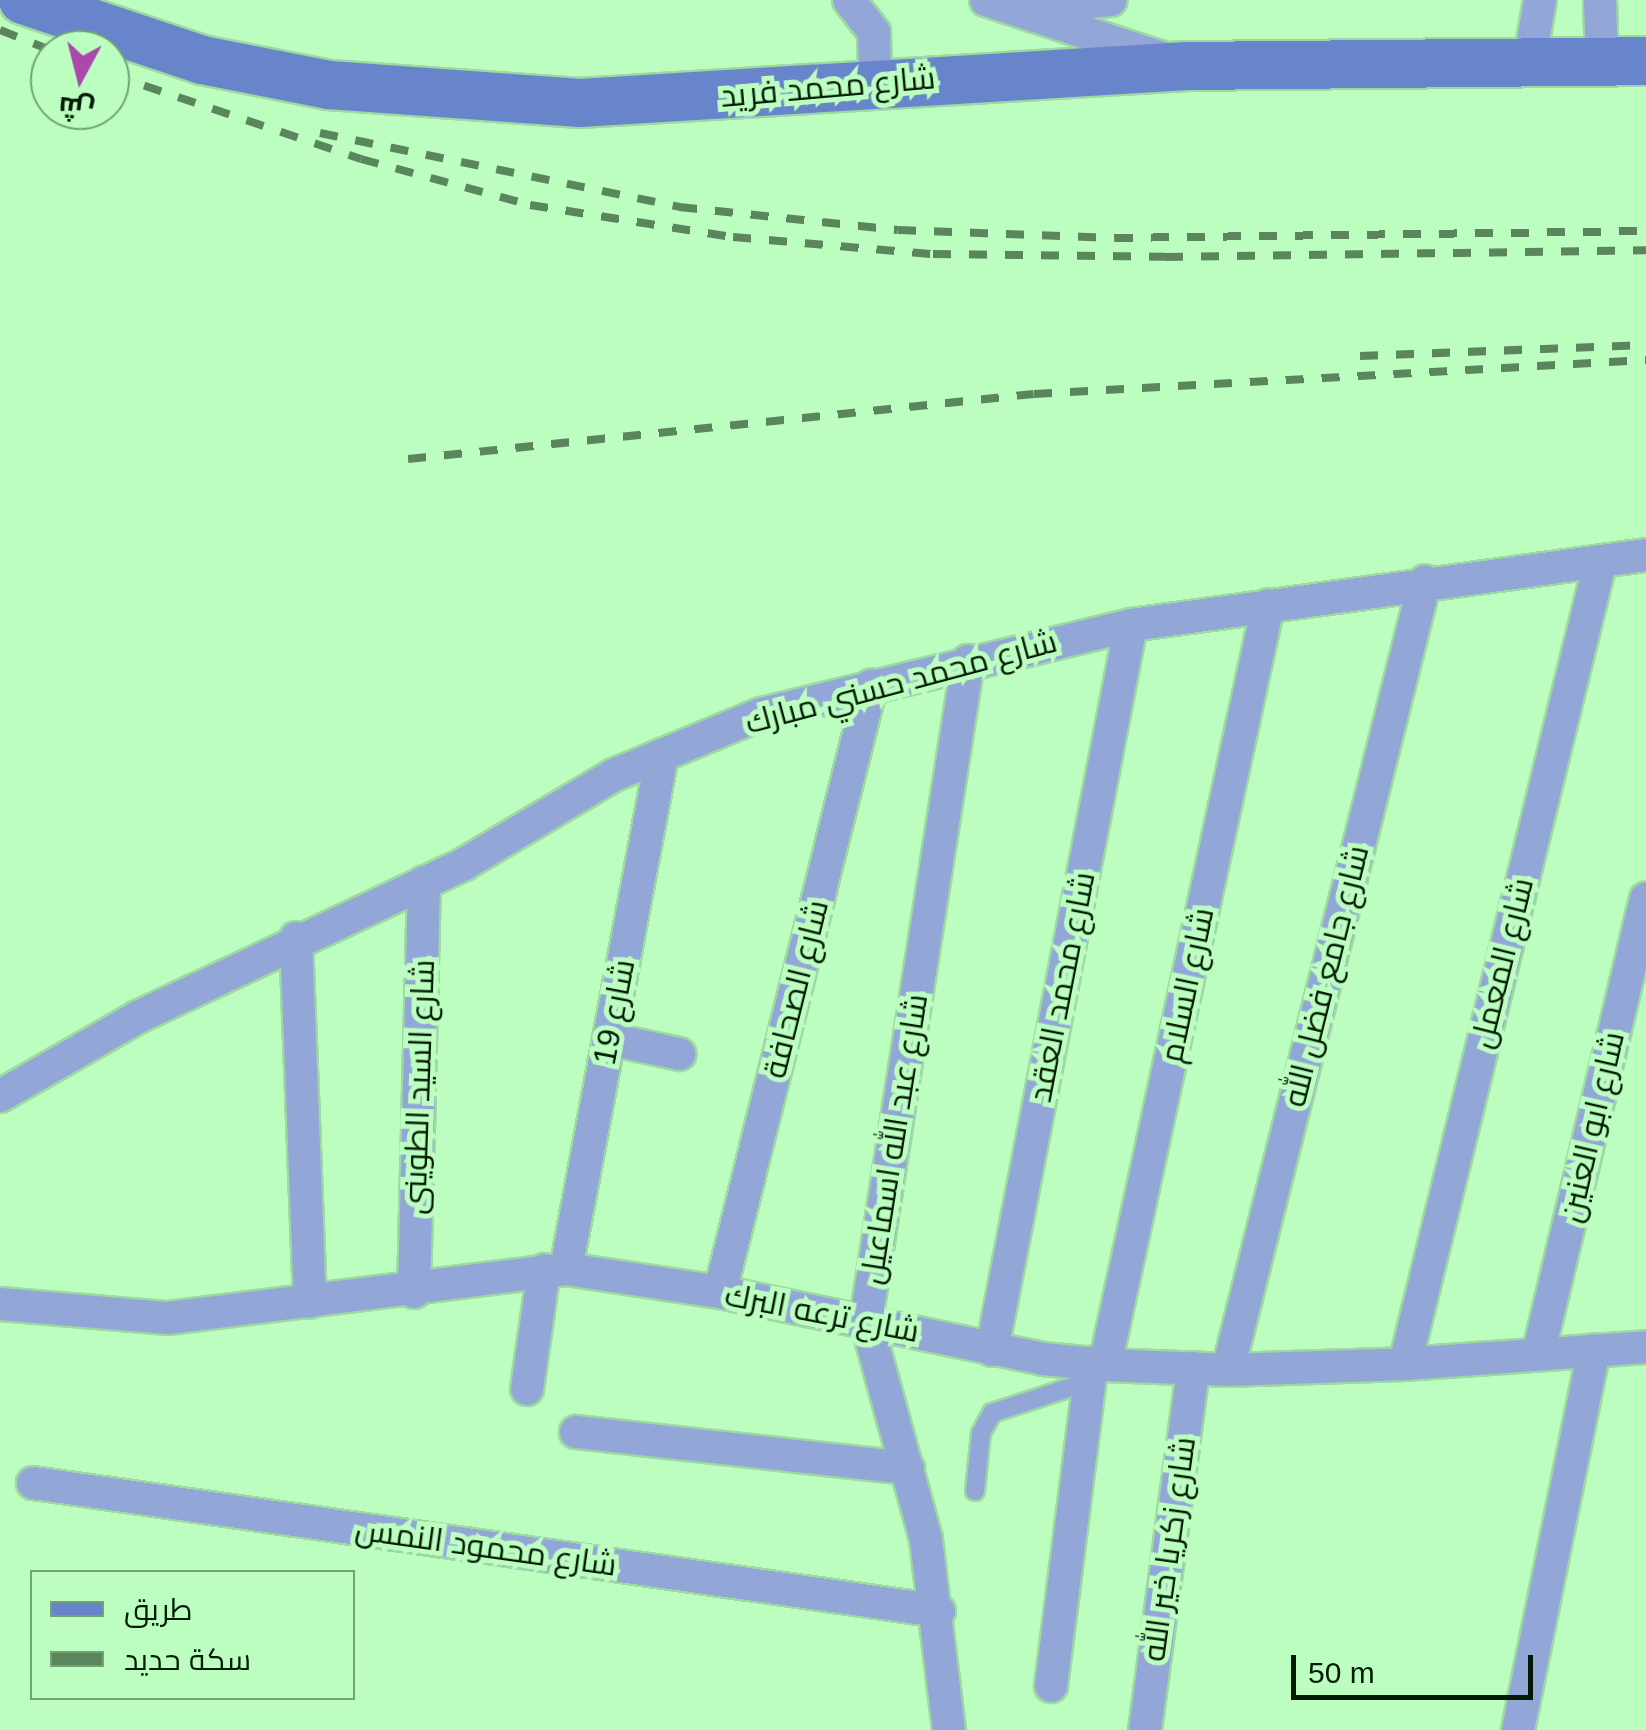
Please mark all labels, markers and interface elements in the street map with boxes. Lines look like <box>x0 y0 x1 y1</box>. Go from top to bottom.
north arrow <box>30 30 130 130</box>
street label: شارع محمد فريد <box>719 58 937 116</box>
text: ش <box>57 91 96 126</box>
street label: شارع محمد حسني مبارك <box>741 622 1061 742</box>
street label: شارع جامع فضل الله <box>1275 841 1377 1111</box>
street label: شارع محمد العقد <box>1021 869 1103 1105</box>
street label: شارع المعمل <box>1462 874 1542 1052</box>
street label: شارع الصحافة <box>755 896 837 1082</box>
street label: شارع السلام <box>1152 904 1222 1066</box>
street label: شارع 19 <box>585 956 643 1068</box>
street label: شارع السيد الطوينى <box>395 959 443 1215</box>
street label: شارع عبد الله اسماعيل <box>852 991 936 1287</box>
street label: شارع ابو العنين <box>1551 1028 1633 1226</box>
street label: شارع ترعه البرك <box>722 1275 922 1351</box>
street label: شارع زكريا خير الله <box>1134 1434 1204 1664</box>
street label: شارع محمود النمس <box>353 1510 619 1584</box>
legend <box>30 1570 355 1700</box>
text: طريق <box>124 1593 193 1626</box>
scale bar <box>1296 1635 1538 1697</box>
text: سكة حديد <box>124 1643 251 1676</box>
text: 50 m <box>1308 1656 1375 1689</box>

